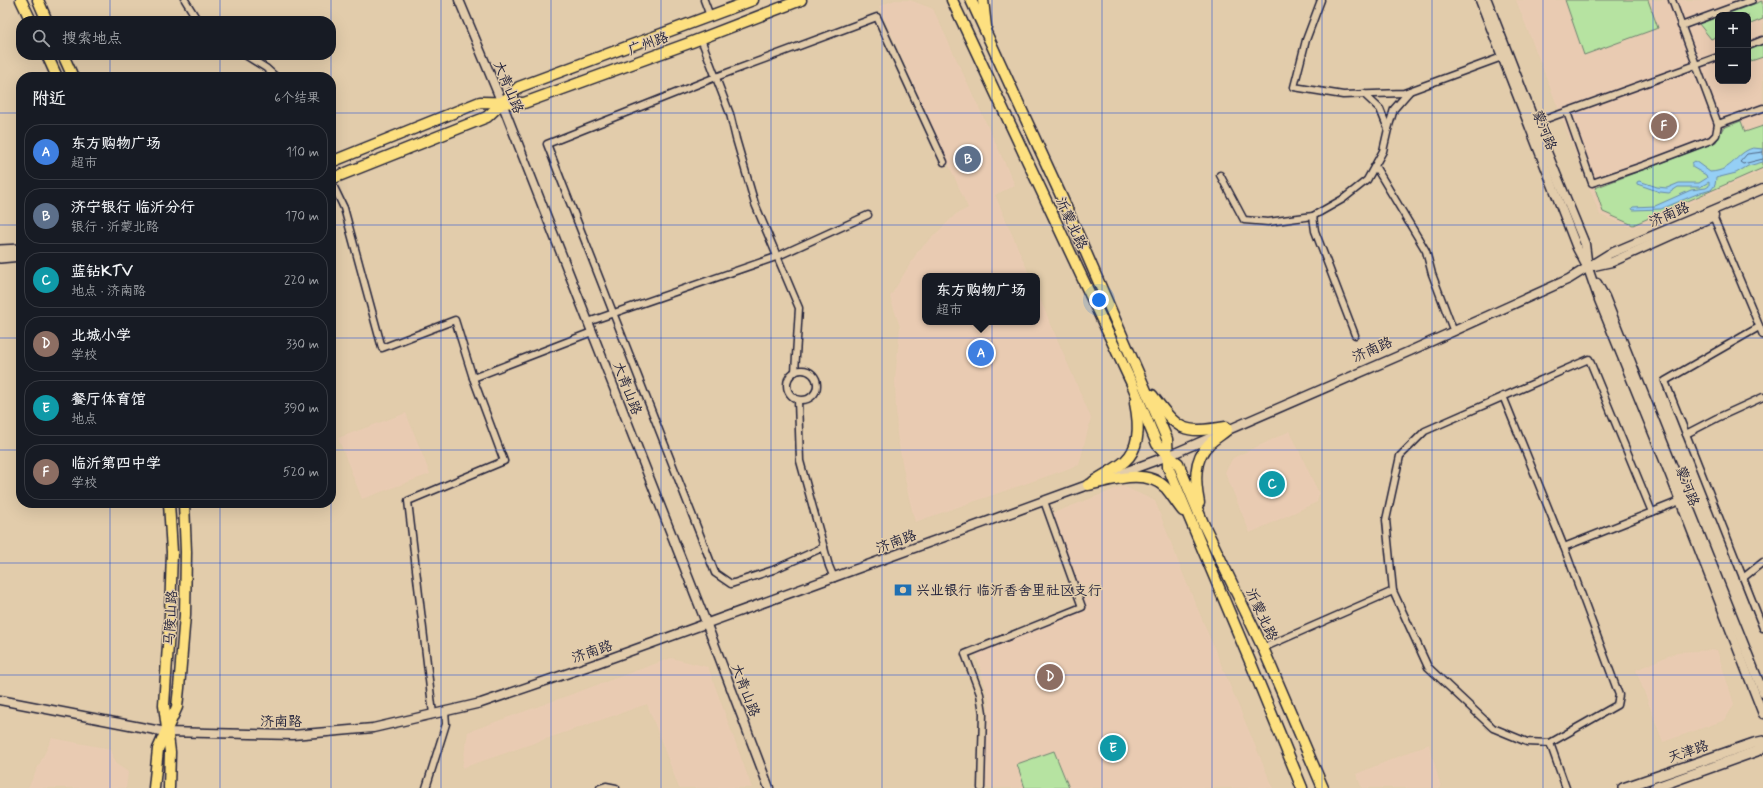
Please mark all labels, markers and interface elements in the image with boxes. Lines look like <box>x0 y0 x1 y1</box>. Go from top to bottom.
map controls <box>1715 12 1751 84</box>
button: + <box>1715 12 1751 48</box>
search box <box>16 16 336 60</box>
icon: search <box>30 27 52 49</box>
street label: 广州路 <box>626 28 671 60</box>
text: 搜索地点 <box>62 29 122 49</box>
button: − <box>1715 48 1751 84</box>
street label: 大青山路 <box>489 58 527 117</box>
text: 附近 <box>32 88 66 110</box>
text: 6个结果 <box>274 90 320 107</box>
street label: 蒙河路 <box>1528 108 1560 153</box>
pin: F <box>1651 111 1677 141</box>
text: 东方购物广场 <box>71 134 161 154</box>
text: A <box>42 144 50 161</box>
text: 110 m <box>286 144 319 161</box>
pin: B <box>955 144 981 174</box>
text: 超市 <box>71 155 97 172</box>
street label: 沂蒙北路 <box>1051 194 1091 253</box>
text: 济宁银行 临沂分行 <box>71 198 195 218</box>
street label: 济南路 <box>1647 198 1692 231</box>
text: B <box>42 208 50 225</box>
text: 170 m <box>285 208 319 225</box>
text: 银行 · 沂蒙北路 <box>71 219 159 236</box>
text: 蓝钻KTV <box>71 262 133 282</box>
text: C <box>41 272 51 289</box>
text: 220 m <box>284 272 319 289</box>
popup <box>922 273 1040 325</box>
text: 东方购物广场 <box>936 281 1026 301</box>
text: 地点 · 济南路 <box>71 283 146 300</box>
your location <box>1089 290 1109 310</box>
text: 超市 <box>936 302 962 319</box>
text: 北城小学 <box>71 326 131 346</box>
street label: 济南路 <box>1350 333 1395 367</box>
text: D <box>42 336 50 353</box>
text: 330 m <box>286 336 319 353</box>
pin: A <box>968 338 994 368</box>
text: 学校 <box>71 347 97 364</box>
street label: 大青山路 <box>609 359 646 418</box>
text: 餐厅体育馆 <box>71 390 146 410</box>
text: E <box>42 400 50 417</box>
text: 390 m <box>284 400 319 417</box>
text: 地点 <box>71 411 97 428</box>
text: 临沂第四中学 <box>71 454 161 474</box>
text: F <box>43 464 49 481</box>
text: 520 m <box>283 464 319 481</box>
street label: 蒙河路 <box>1671 464 1703 509</box>
pin: C <box>1259 469 1285 499</box>
text: 学校 <box>71 475 97 492</box>
street label: 济南路 <box>874 526 919 558</box>
bank icon: 兴业银行 临沂香舍里社区支行 <box>893 580 913 600</box>
place label: 兴业银行 临沂香舍里社区支行 <box>916 582 1102 600</box>
street label: 沂蒙北路 <box>1241 585 1281 644</box>
street label: 马陵山路 <box>161 590 181 646</box>
street label: 济南路 <box>570 637 615 667</box>
street label: 大青山路 <box>727 661 764 720</box>
pin: D <box>1037 662 1063 692</box>
street label: 济南路 <box>260 713 302 731</box>
pin: E <box>1100 733 1126 763</box>
street label: 天津路 <box>1666 737 1711 767</box>

